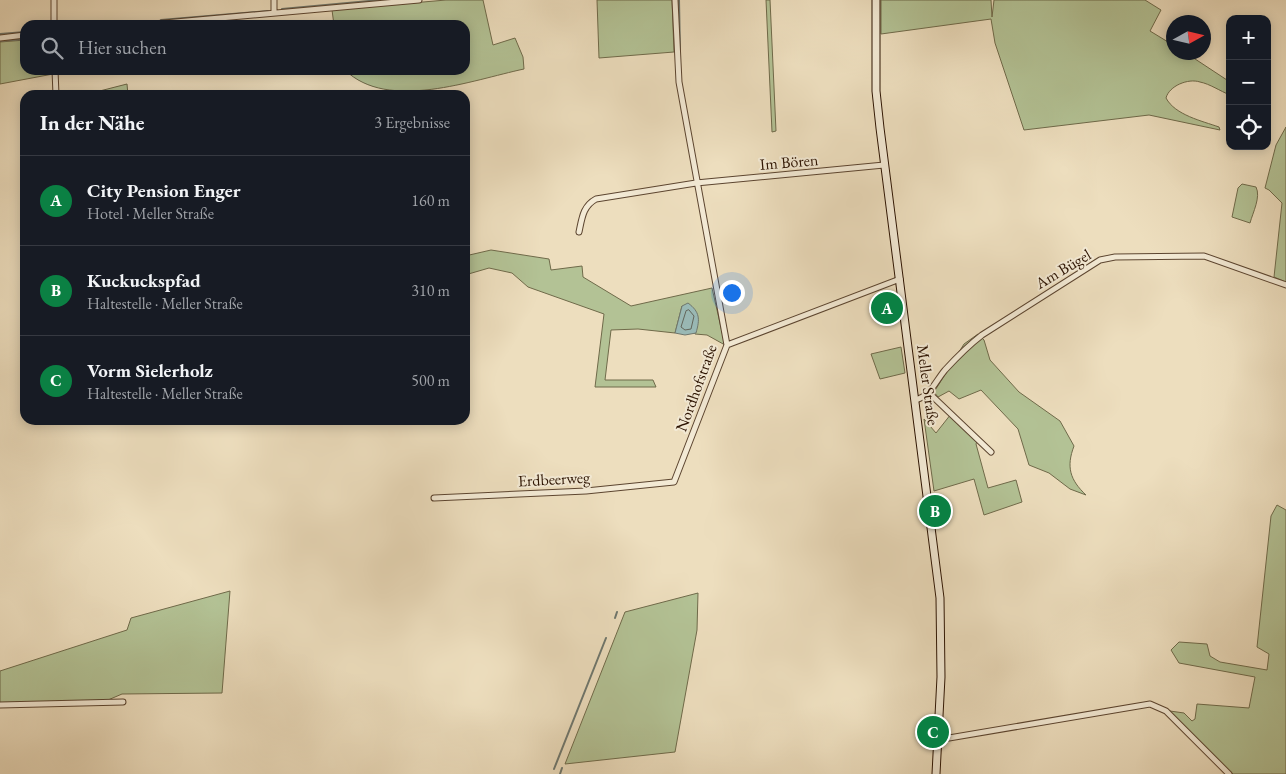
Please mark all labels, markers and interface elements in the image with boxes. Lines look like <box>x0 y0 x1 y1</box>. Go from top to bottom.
north arrow <box>1166 15 1211 60</box>
map controls <box>1226 15 1271 150</box>
button: + <box>1226 15 1271 60</box>
search box <box>20 20 470 75</box>
icon: search <box>38 34 66 62</box>
text: Hier suchen <box>78 35 167 60</box>
button: − <box>1226 60 1271 105</box>
button: locate <box>1226 105 1271 150</box>
text: In der Nähe <box>40 109 145 136</box>
text: 3 Ergebnisse <box>374 112 450 133</box>
street label: Im Bören <box>759 149 820 175</box>
text: City Pension Enger <box>87 178 241 203</box>
text: A <box>50 190 62 211</box>
text: 160 m <box>411 190 450 211</box>
text: Hotel · Meller Straße <box>87 203 214 224</box>
street label: Am Bügel <box>1030 244 1095 294</box>
text: Kuckuckspfad <box>87 268 201 293</box>
text: B <box>51 280 61 301</box>
text: 310 m <box>411 280 450 301</box>
your location <box>719 280 745 306</box>
pin: A <box>871 289 903 327</box>
text: Haltestelle · Meller Straße <box>87 293 243 314</box>
street label: Nordhofstraße <box>670 341 722 435</box>
street label: Meller Straße <box>912 343 944 427</box>
text: Vorm Sielerholz <box>87 358 213 383</box>
text: C <box>50 370 62 391</box>
text: 500 m <box>411 370 450 391</box>
text: Haltestelle · Meller Straße <box>87 383 243 404</box>
street label: Erdbeerweg <box>517 467 592 491</box>
pin: B <box>919 492 951 530</box>
pin: C <box>917 713 949 751</box>

